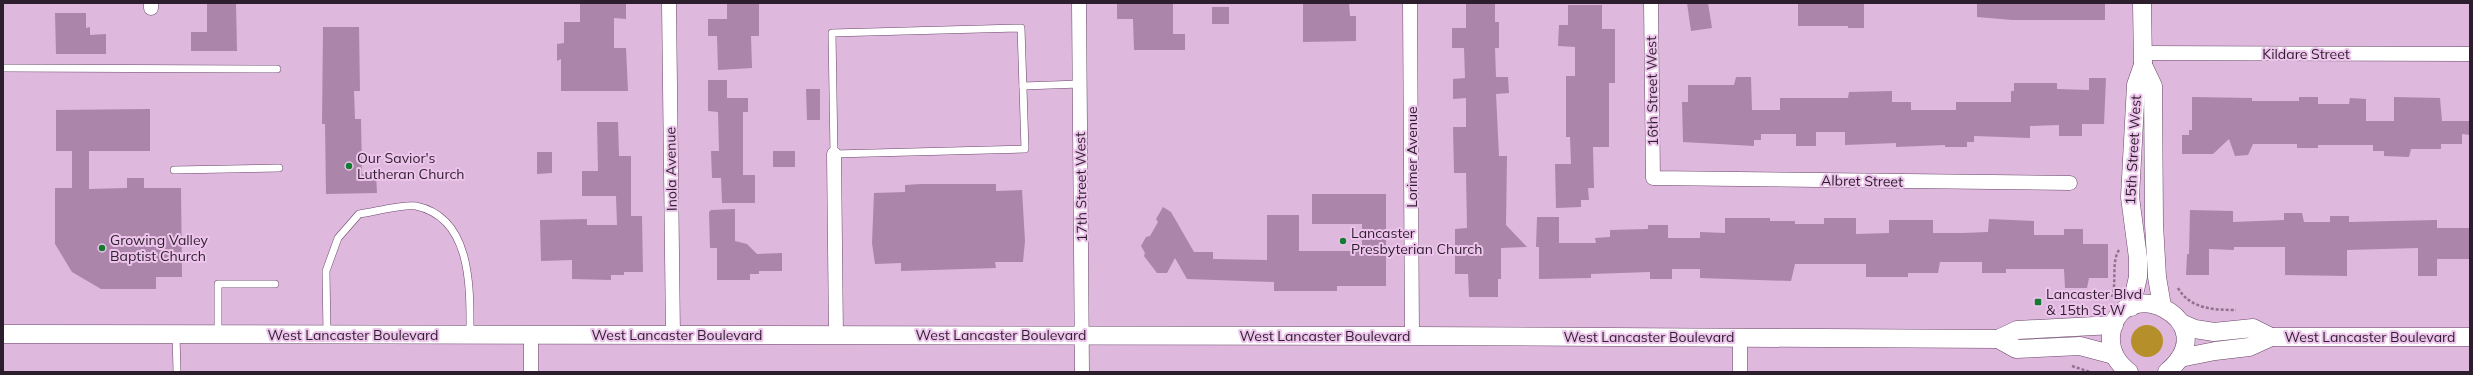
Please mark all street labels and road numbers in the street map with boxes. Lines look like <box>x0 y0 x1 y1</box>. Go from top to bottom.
street label: 16th Street West <box>1642 36 1662 146</box>
street label: Kildare Street <box>2262 45 2350 63</box>
street label: 15th Street West <box>2121 94 2145 205</box>
street label: Lorimer Avenue <box>1403 106 1421 208</box>
street label: Inola Avenue <box>661 127 681 211</box>
street label: 17th Street West <box>1071 132 1091 242</box>
street label: Albret Street <box>1821 171 1903 191</box>
street label: West Lancaster Boulevard <box>268 326 438 344</box>
street label: West Lancaster Boulevard <box>592 326 762 344</box>
street label: West Lancaster Boulevard <box>916 326 1086 344</box>
street label: West Lancaster Boulevard <box>1240 327 1410 345</box>
street label: West Lancaster Boulevard <box>1564 328 1734 346</box>
street label: West Lancaster Boulevard <box>2285 328 2455 346</box>

